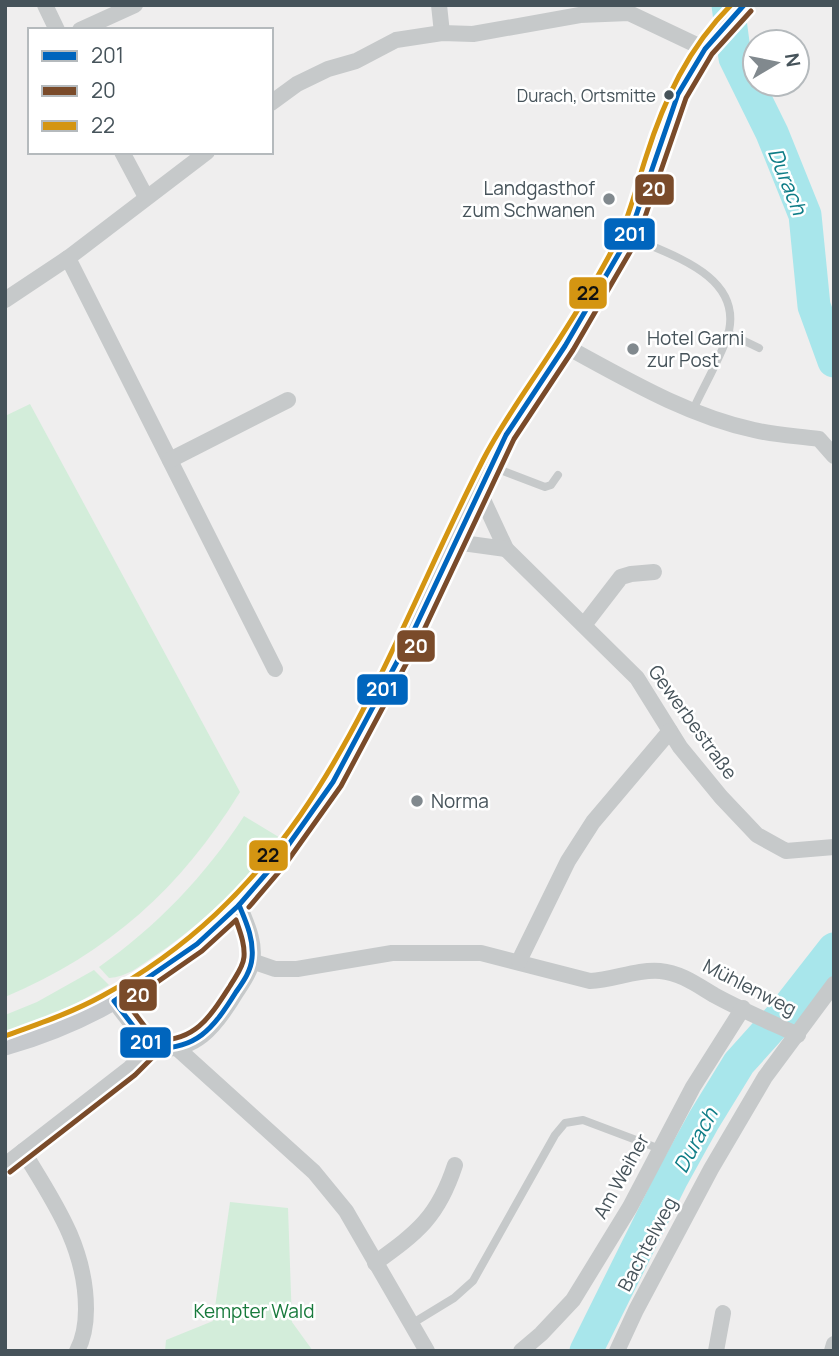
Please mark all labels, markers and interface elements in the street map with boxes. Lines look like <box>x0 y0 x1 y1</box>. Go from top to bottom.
legend <box>28 28 273 154</box>
north arrow <box>741 28 811 98</box>
text: 201 <box>91 41 124 69</box>
text: N <box>779 51 807 69</box>
text: 20 <box>91 76 116 104</box>
place label: Durach, Ortsmitte <box>517 84 656 107</box>
marker: Durach, Ortsmitte <box>662 88 676 102</box>
text: 22 <box>91 111 115 139</box>
water label: Durach <box>762 144 815 220</box>
line badge: 20 <box>634 173 675 206</box>
place label: Landgasthof zum Schwanen <box>462 175 595 223</box>
text: 20 <box>642 176 666 202</box>
marker: Landgasthof zum Schwanen <box>601 191 617 207</box>
line badge: 201 <box>603 217 656 251</box>
text: 201 <box>614 221 646 247</box>
line badge: 22 <box>568 276 608 310</box>
text: 22 <box>577 280 599 306</box>
place label: Hotel Garni zur Post <box>647 325 744 373</box>
marker: Hotel Garni zur Post <box>625 341 641 357</box>
line badge: 20 <box>396 629 436 663</box>
text: 20 <box>404 633 428 659</box>
street label: Gewerbestraße <box>643 659 743 785</box>
line badge: 201 <box>356 673 409 706</box>
text: 201 <box>366 676 398 702</box>
place label: Norma <box>431 788 489 814</box>
marker: Norma <box>409 793 425 809</box>
line badge: 22 <box>248 839 289 872</box>
text: 22 <box>257 842 279 868</box>
street label: Mühlenweg <box>699 952 801 1022</box>
line badge: 20 <box>118 978 158 1012</box>
text: 20 <box>126 982 150 1008</box>
line badge: 201 <box>119 1026 172 1059</box>
text: 201 <box>130 1029 162 1055</box>
water label: Durach <box>666 1101 724 1177</box>
street label: Am Weiher <box>587 1129 655 1223</box>
street label: Bachtelweg <box>611 1192 683 1296</box>
park label: Kempter Wald <box>194 1298 314 1324</box>

